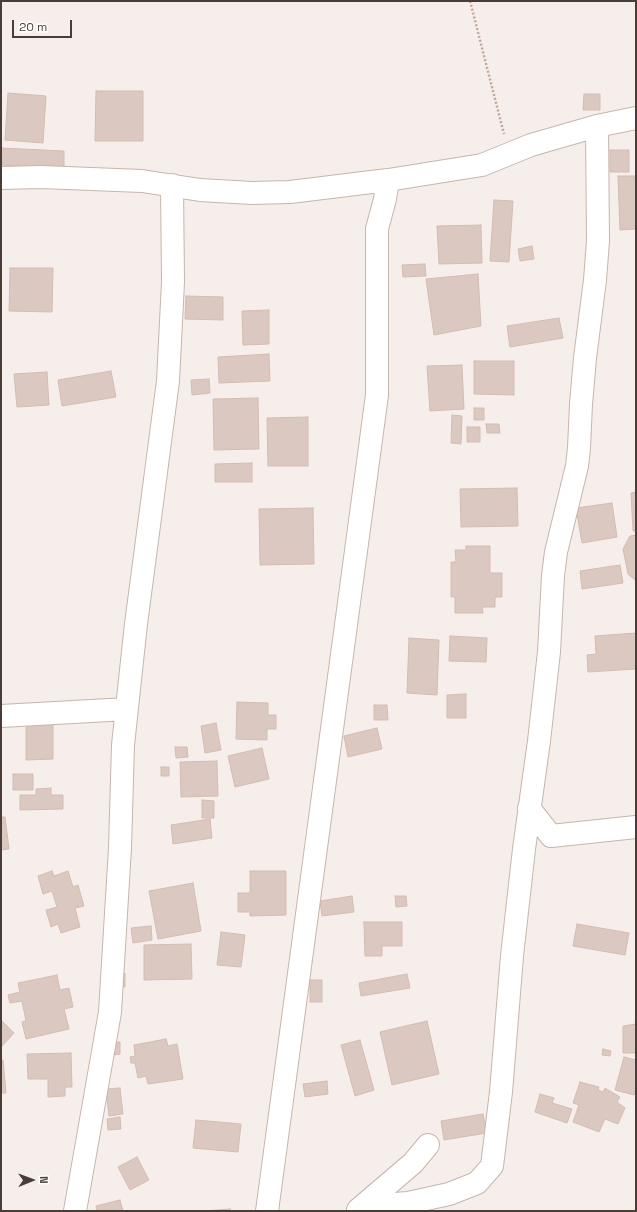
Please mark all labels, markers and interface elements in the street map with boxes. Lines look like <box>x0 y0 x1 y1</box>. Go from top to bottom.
scale bar <box>14 12 74 38</box>
text: 20 m <box>19 19 47 35</box>
north arrow <box>12 1160 52 1200</box>
text: N <box>37 1176 51 1184</box>

